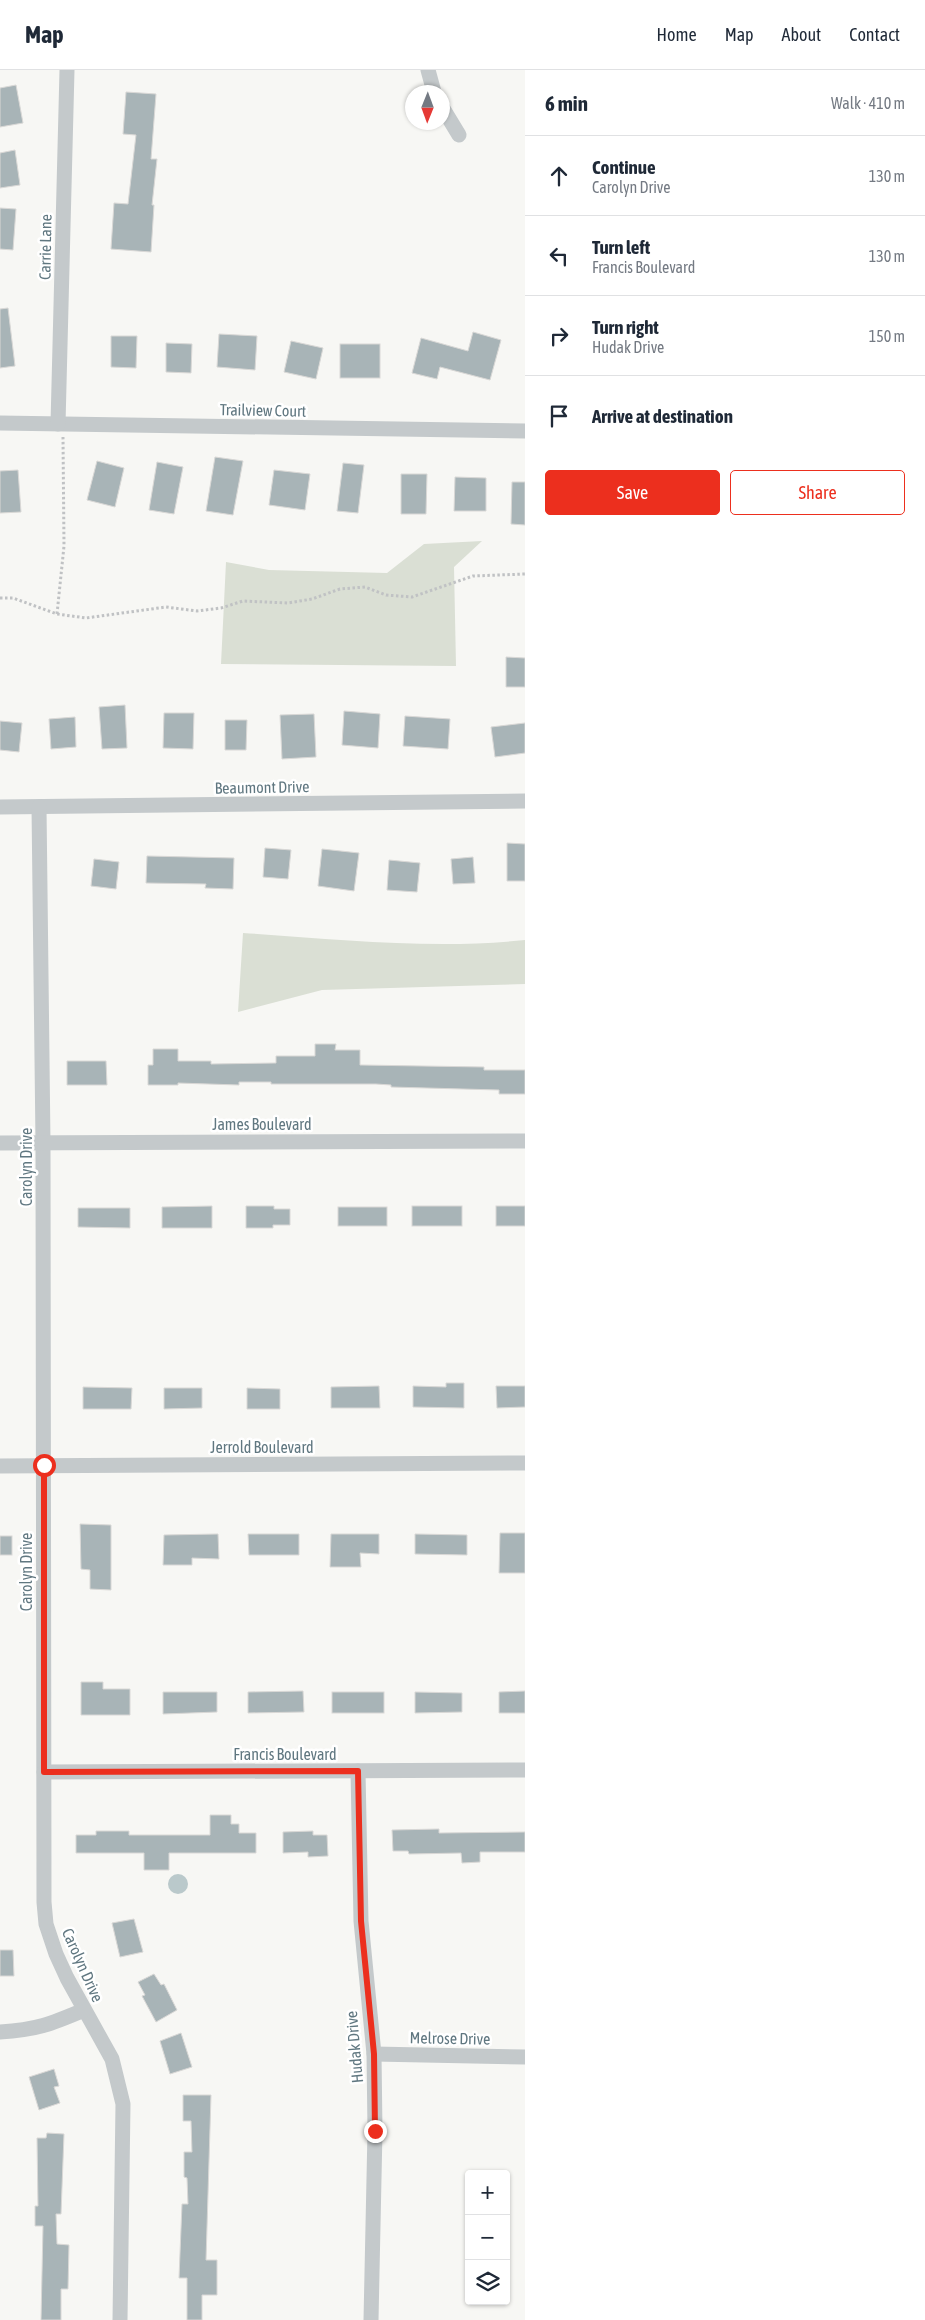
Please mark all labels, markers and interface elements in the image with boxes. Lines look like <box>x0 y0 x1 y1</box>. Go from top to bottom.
text: Map <box>25 21 64 48</box>
text: Home <box>657 24 697 45</box>
text: Map <box>725 24 754 45</box>
text: About <box>782 24 821 45</box>
text: Contact <box>849 24 900 45</box>
north arrow <box>405 85 450 130</box>
text: 6 min <box>545 91 588 115</box>
text: Walk · 410 m <box>831 94 905 112</box>
text: Continue <box>592 156 656 178</box>
icon: ahead <box>545 162 573 190</box>
text: 130 m <box>869 167 905 185</box>
text: Carolyn Drive <box>592 178 671 196</box>
street label: Carrie Lane <box>35 214 55 280</box>
text: Turn left <box>592 236 650 258</box>
icon: left <box>545 242 573 270</box>
text: 130 m <box>869 247 905 265</box>
text: Francis Boulevard <box>592 258 695 276</box>
text: Turn right <box>592 316 659 338</box>
icon: right <box>545 322 573 350</box>
text: 150 m <box>869 327 905 345</box>
text: Hudak Drive <box>592 338 664 356</box>
street label: Trailview Court <box>220 400 307 420</box>
icon: arrive <box>545 402 573 430</box>
text: Arrive at destination <box>592 405 733 427</box>
button: Save <box>545 470 720 515</box>
button: Share <box>730 470 905 515</box>
street label: Beaumont Drive <box>215 777 309 797</box>
street label: James Boulevard <box>212 1115 312 1133</box>
street label: Carolyn Drive <box>17 1128 36 1206</box>
street label: Jerrold Boulevard <box>210 1438 314 1456</box>
route start <box>33 1454 56 1477</box>
street label: Carolyn Drive <box>17 1533 36 1611</box>
street label: Francis Boulevard <box>233 1745 337 1763</box>
street label: Carolyn Drive <box>58 1925 107 2005</box>
street label: Hudak Drive <box>342 2010 366 2084</box>
street label: Melrose Drive <box>410 2028 490 2048</box>
route end <box>364 2120 387 2143</box>
map controls <box>465 2170 510 2305</box>
button: + <box>465 2170 510 2215</box>
button: − <box>465 2215 510 2260</box>
button: layers <box>465 2260 510 2305</box>

